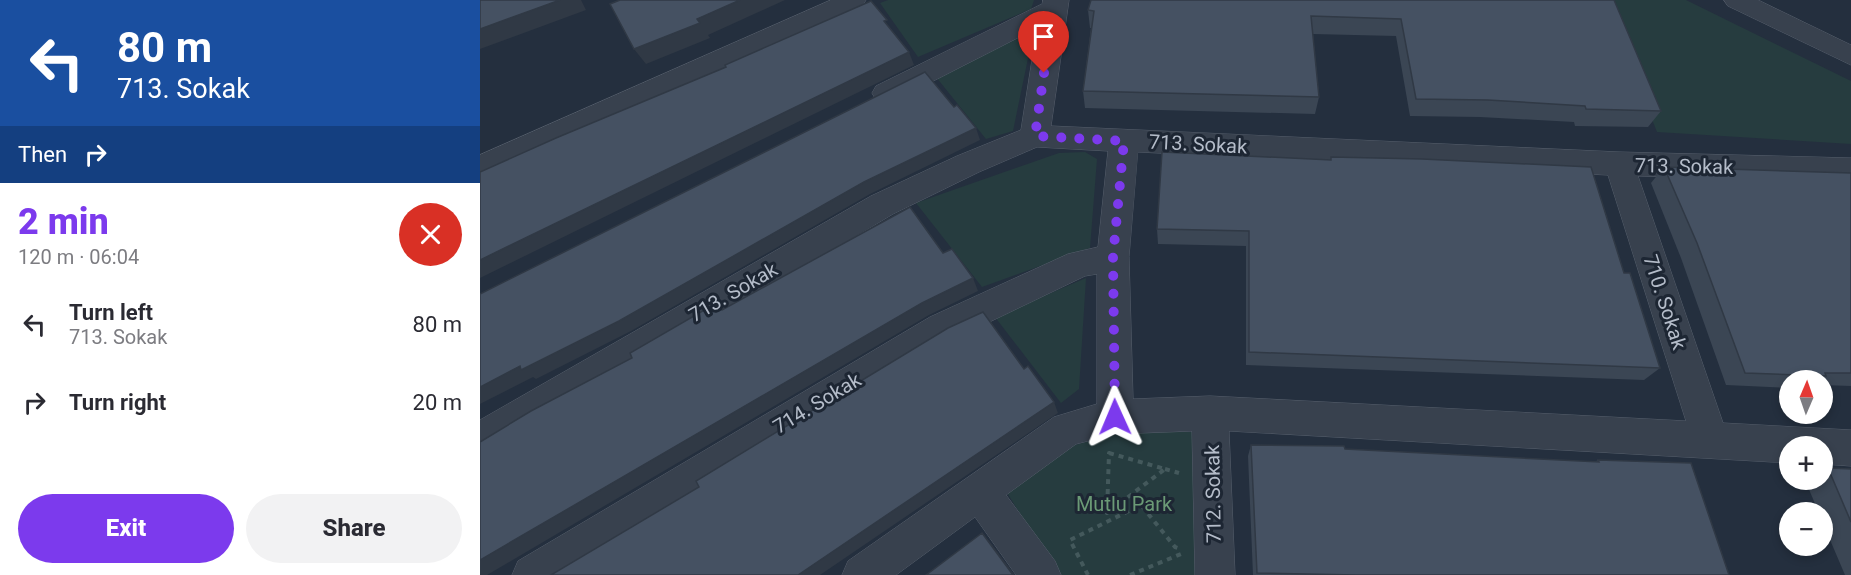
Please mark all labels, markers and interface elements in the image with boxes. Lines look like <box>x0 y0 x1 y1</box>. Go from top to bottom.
pin <box>1018 11 1069 73</box>
icon: arrive <box>1027 20 1060 53</box>
text: 80 m <box>117 23 212 72</box>
icon: left <box>18 24 96 102</box>
text: 713. Sokak <box>117 73 250 105</box>
street label: 713. Sokak <box>1148 129 1249 159</box>
icon: right <box>79 138 112 171</box>
text: Then <box>18 142 67 167</box>
street label: 713. Sokak <box>1635 153 1734 179</box>
text: 2 min <box>18 201 109 243</box>
button: close <box>399 203 462 266</box>
text: 120 m · 06:04 <box>18 245 139 269</box>
street label: 710. Sokak <box>1638 252 1692 353</box>
street label: 713. Sokak <box>684 257 782 327</box>
text: Turn left <box>69 300 153 325</box>
icon: left <box>18 308 51 341</box>
text: 80 m <box>413 312 462 337</box>
text: 713. Sokak <box>69 325 167 349</box>
street label: 714. Sokak <box>769 367 866 439</box>
north arrow <box>1779 370 1833 424</box>
map controls <box>1779 370 1833 556</box>
position arrow <box>1083 385 1147 449</box>
icon: right <box>18 386 51 419</box>
text: Turn right <box>69 390 166 415</box>
text: 20 m <box>413 390 462 415</box>
button: + <box>1779 436 1833 490</box>
street label: 712. Sokak <box>1200 444 1226 543</box>
park label: Mutlu Park <box>1076 492 1173 516</box>
button: Exit <box>18 494 234 563</box>
button: Share <box>246 494 462 563</box>
button: − <box>1779 502 1833 556</box>

